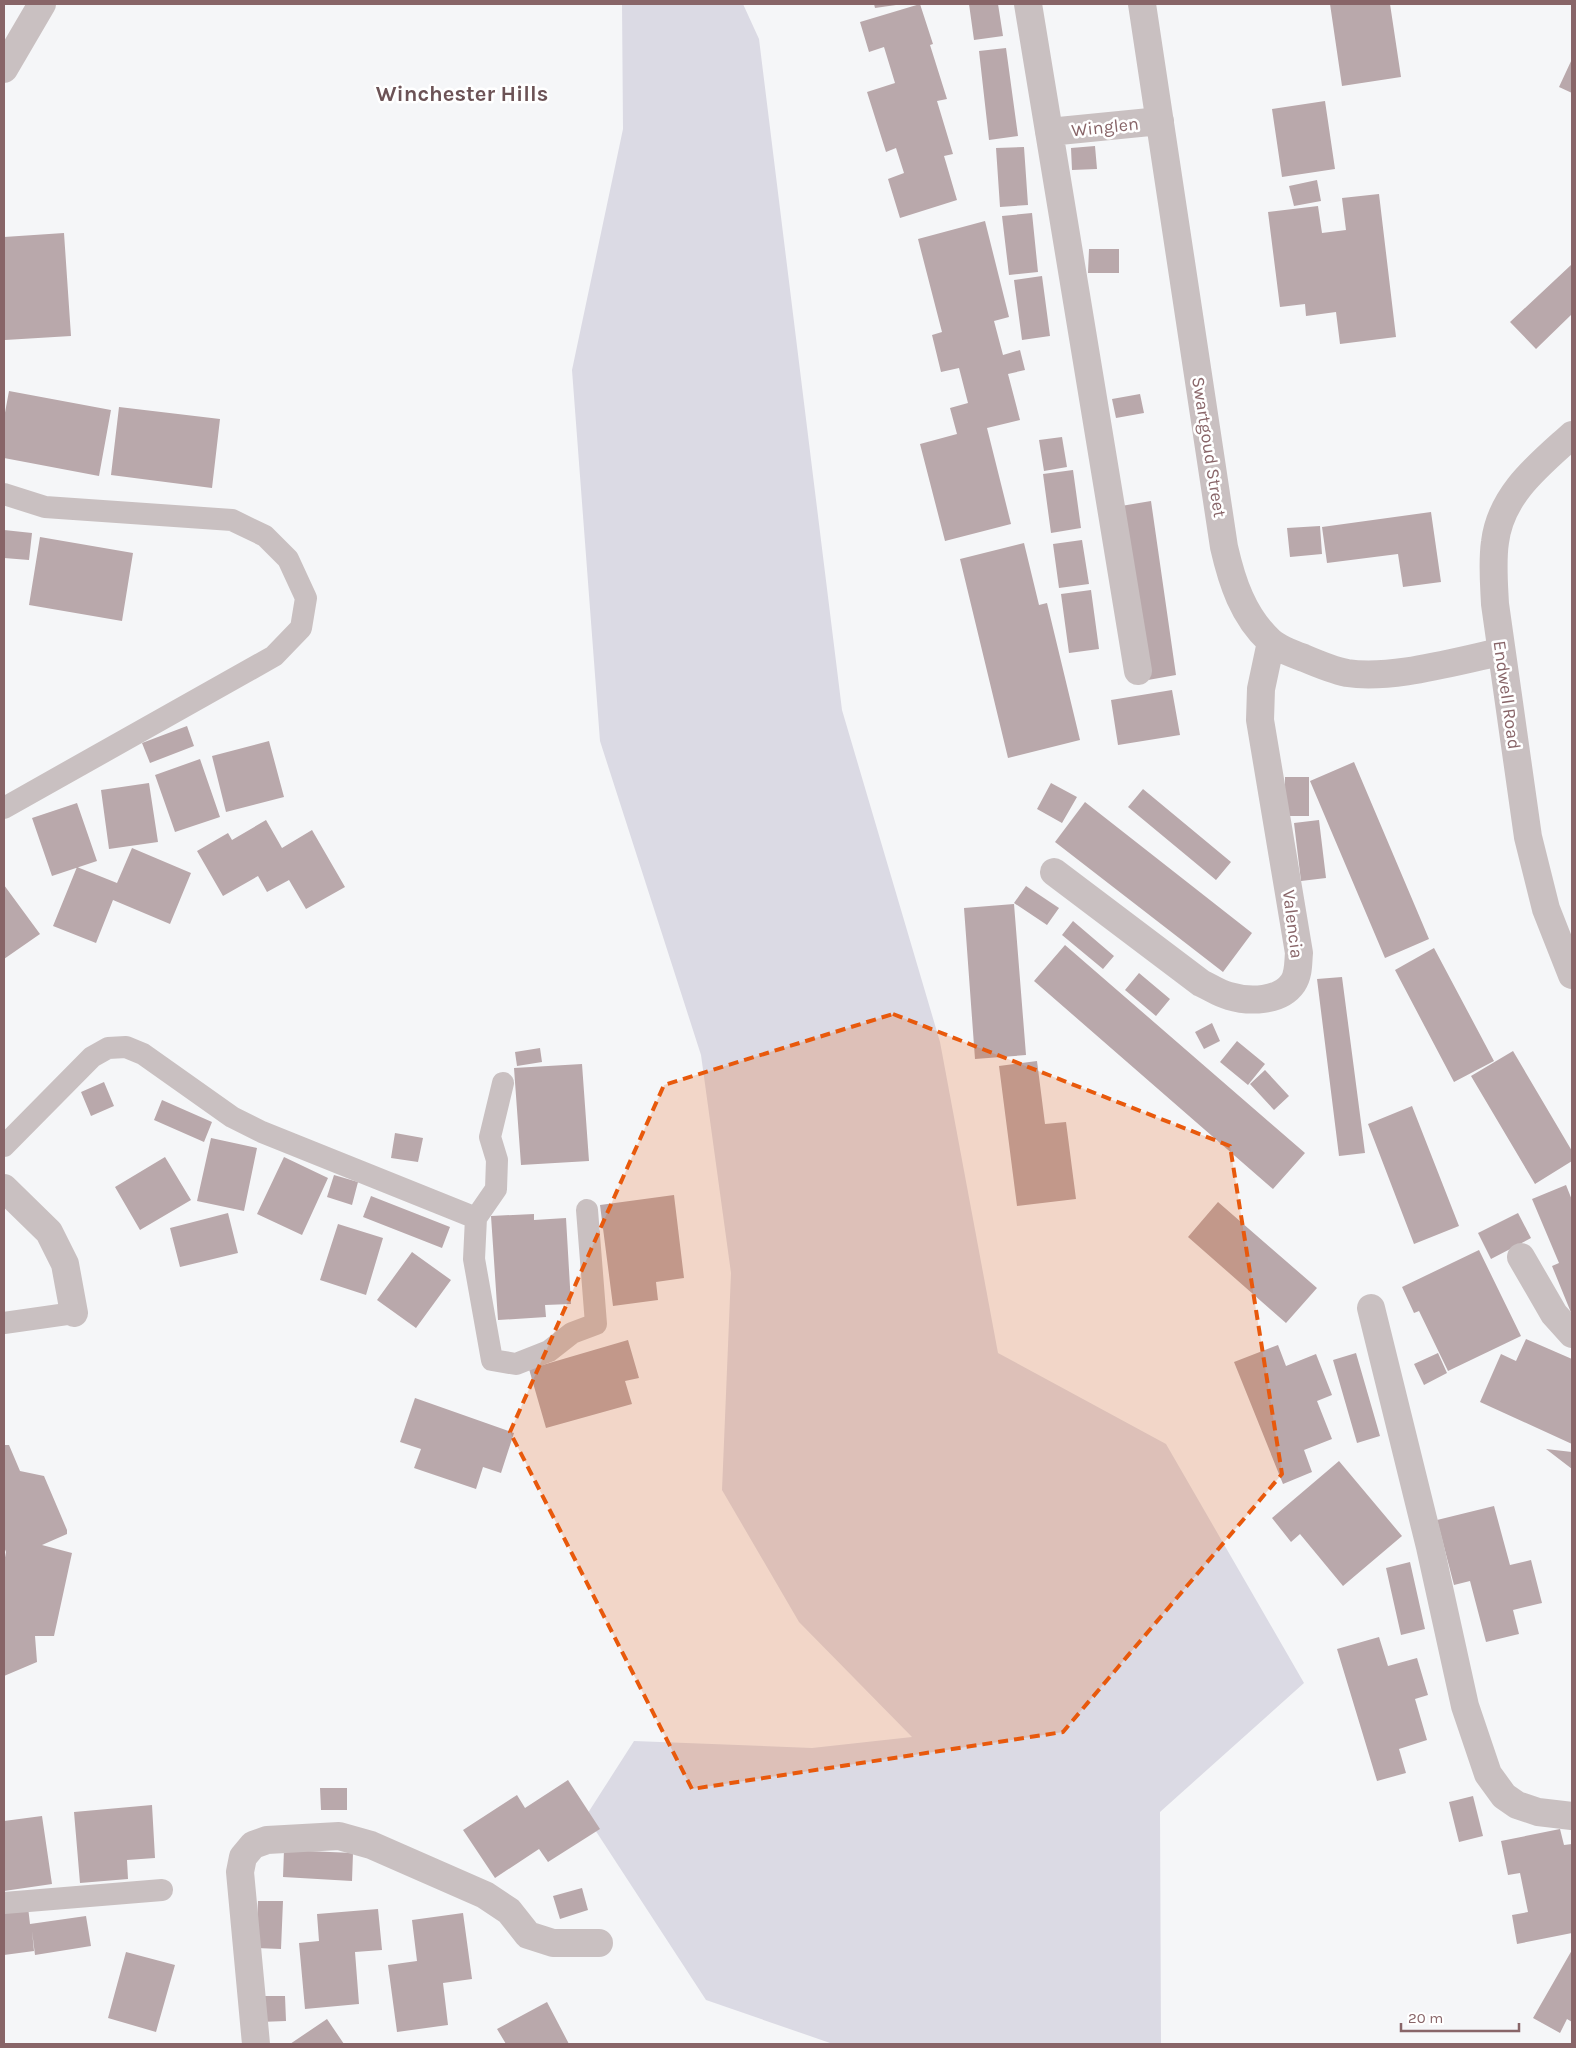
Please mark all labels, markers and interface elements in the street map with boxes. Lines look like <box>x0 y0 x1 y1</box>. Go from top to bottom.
district label: Winchester Hills <box>376 81 548 107</box>
street label: Winglen <box>1070 113 1140 141</box>
street label: Swartgoud Street <box>1187 375 1231 519</box>
street label: Endwell Road <box>1488 639 1526 751</box>
street label: Valencia <box>1278 888 1308 960</box>
scale bar <box>1401 2000 1518 2032</box>
text: 20 m <box>1408 2009 1443 2027</box>

